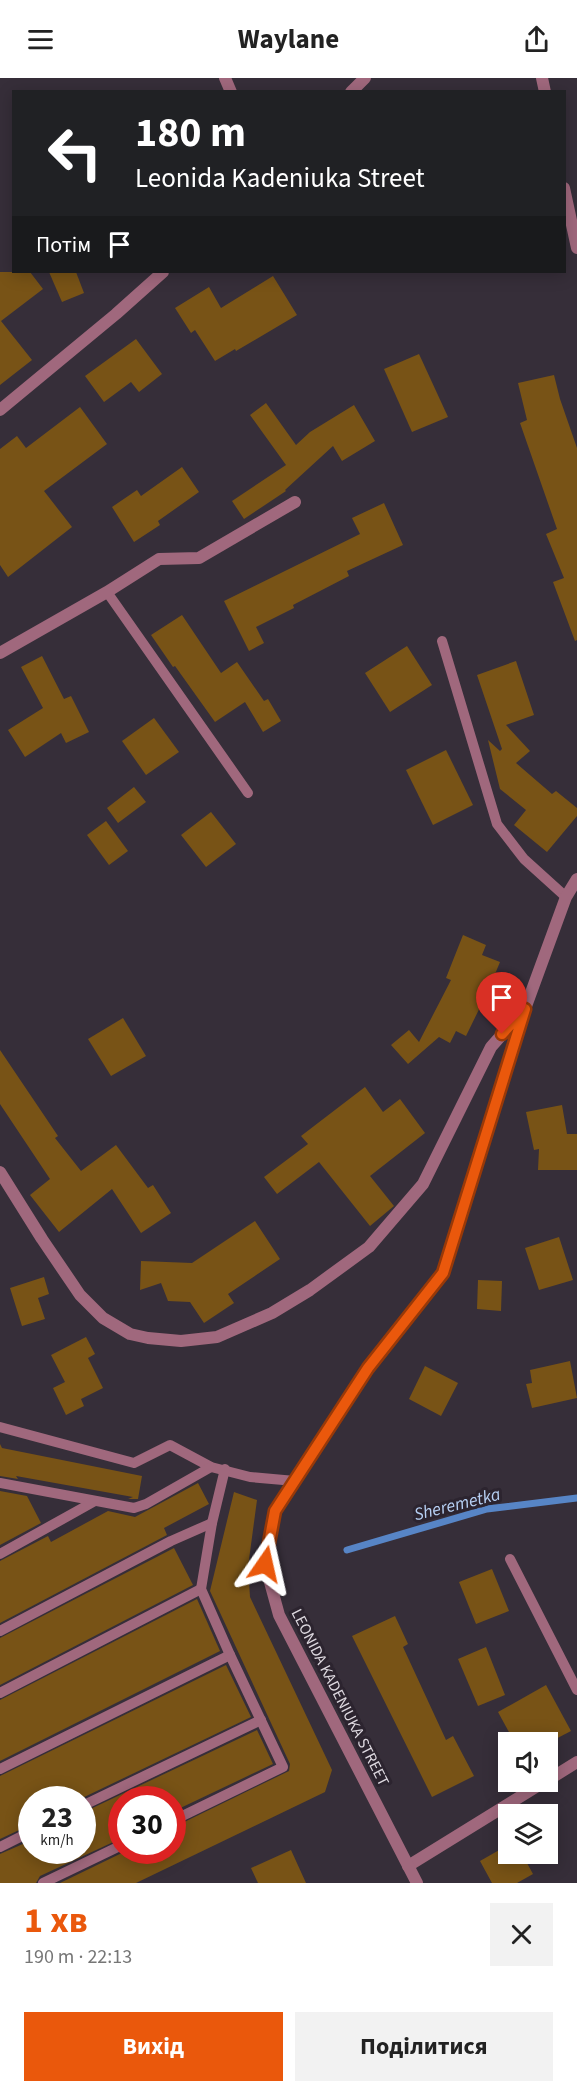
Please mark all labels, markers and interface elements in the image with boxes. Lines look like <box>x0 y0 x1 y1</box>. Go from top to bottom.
text: Waylane <box>238 20 339 59</box>
icon: menu <box>24 23 57 56</box>
icon: share <box>520 23 553 56</box>
text: 180 m <box>135 103 246 163</box>
icon: left <box>36 114 114 192</box>
text: Leonida Kadeniuka Street <box>135 159 425 198</box>
icon: arrive <box>103 228 136 261</box>
text: Потім <box>36 229 91 261</box>
pin <box>476 972 527 1034</box>
icon: arrive <box>485 981 518 1014</box>
water label: Sheremetka <box>411 1482 503 1527</box>
position arrow <box>233 1532 297 1596</box>
street label: LEONIDA KADENIUKA STREET <box>286 1605 395 1790</box>
map controls <box>498 1732 558 1864</box>
button: sound <box>498 1732 558 1792</box>
speed limit sign: 30 <box>108 1786 186 1864</box>
text: 23 <box>41 1796 73 1839</box>
button: layers <box>498 1804 558 1864</box>
text: km/h <box>40 1830 74 1851</box>
text: 1 хв <box>24 1895 88 1946</box>
button: close <box>490 1903 553 1966</box>
text: 190 m · 22:13 <box>24 1943 132 1971</box>
button: Вихід <box>24 2012 283 2081</box>
button: Поділитися <box>295 2012 553 2081</box>

